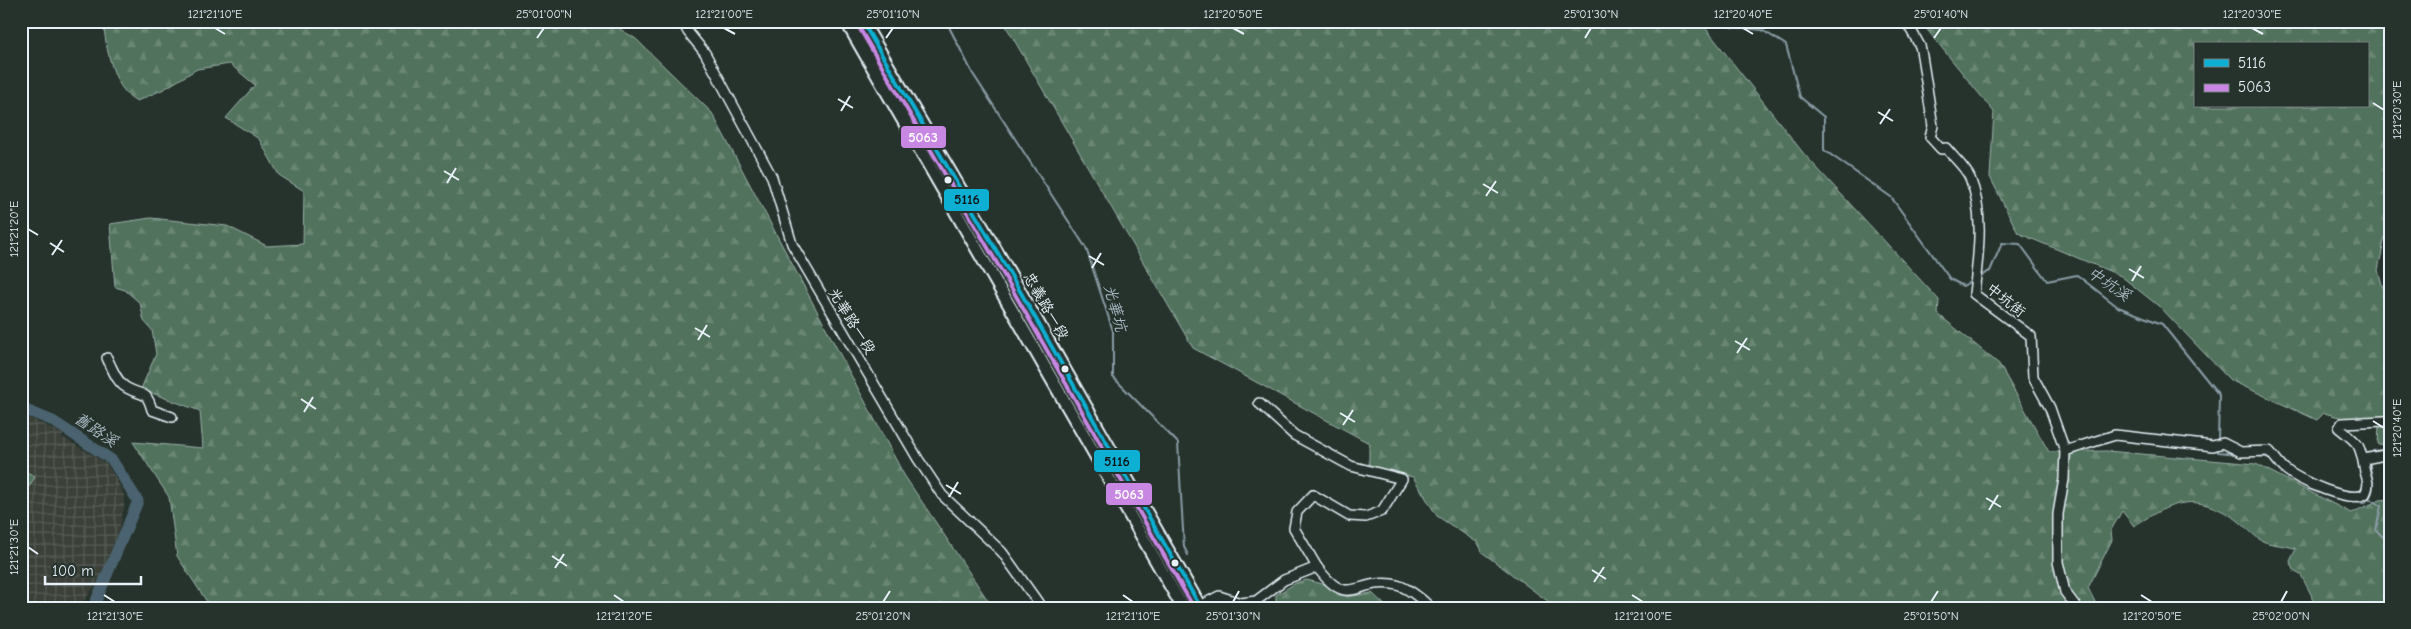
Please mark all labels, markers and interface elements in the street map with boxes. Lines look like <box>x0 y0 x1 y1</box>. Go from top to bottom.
text: 121°21'10"E <box>188 7 242 21</box>
text: 25°01'00"N <box>516 7 572 21</box>
text: 121°21'00"E <box>695 7 753 21</box>
text: 25°01'10"N <box>866 7 920 21</box>
text: 121°20'50"E <box>1203 7 1263 21</box>
text: 25°01'30"N <box>1564 7 1618 21</box>
text: 121°20'40"E <box>1714 7 1772 21</box>
text: 25°01'40"N <box>1914 7 1968 21</box>
text: 121°20'30"E <box>2223 7 2281 21</box>
legend <box>2194 42 2368 108</box>
text: 5116 <box>2238 54 2266 72</box>
text: 5063 <box>2238 78 2271 96</box>
text: 121°20'30"E <box>2390 81 2404 139</box>
line badge: 5063 <box>900 125 947 149</box>
text: 5063 <box>908 129 938 146</box>
unlabelled marker <box>943 175 953 185</box>
line badge: 5116 <box>943 188 990 212</box>
text: 5116 <box>954 191 980 208</box>
text: 121°21'20"E <box>7 201 21 257</box>
water label: 中坑溪 <box>2084 263 2135 305</box>
street label: 忠義路一段 <box>1019 269 1073 343</box>
street label: 中坑街 <box>1983 279 2029 321</box>
water label: 光華坑 <box>1100 282 1130 335</box>
street label: 光華路一段 <box>824 284 880 358</box>
unlabelled marker <box>1060 364 1070 374</box>
text: 121°20'40"E <box>2390 399 2404 457</box>
water label: 舊路溪 <box>71 409 122 451</box>
line badge: 5116 <box>1093 449 1141 473</box>
text: 5116 <box>1104 453 1130 470</box>
line badge: 5063 <box>1105 482 1153 506</box>
text: 5063 <box>1114 486 1144 503</box>
text: 121°21'30"E <box>7 519 21 575</box>
scale bar <box>45 554 141 586</box>
unlabelled marker <box>1170 558 1180 568</box>
text: 100 m <box>52 562 94 580</box>
text: 121°21'30"E <box>87 609 143 623</box>
text: 121°21'20"E <box>596 609 652 623</box>
text: 25°01'20"N <box>856 609 910 623</box>
text: 121°21'10"E <box>1106 609 1160 623</box>
text: 25°01'30"N <box>1206 609 1260 623</box>
text: 121°21'00"E <box>1614 609 1672 623</box>
text: 25°01'50"N <box>1903 609 1959 623</box>
text: 121°20'50"E <box>2122 609 2182 623</box>
text: 25°02'00"N <box>2252 609 2310 623</box>

